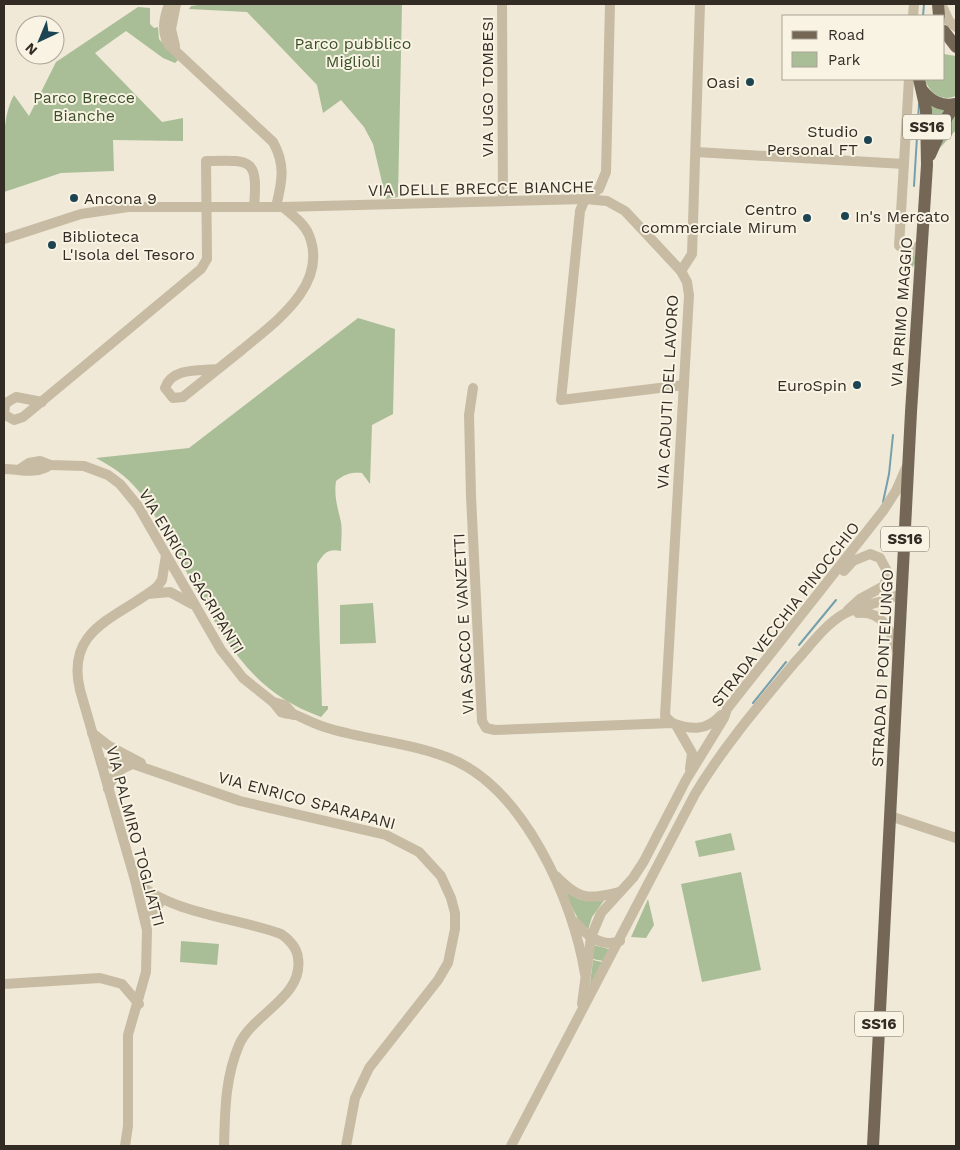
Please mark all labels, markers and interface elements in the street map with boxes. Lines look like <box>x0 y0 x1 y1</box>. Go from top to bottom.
north arrow <box>15 15 65 65</box>
legend <box>782 15 945 80</box>
street label: VIA UGO TOMBESI <box>478 17 497 157</box>
text: Road <box>828 26 865 44</box>
park label: Parco pubblico Miglioli <box>295 34 411 71</box>
text: N <box>22 40 40 59</box>
text: Park <box>828 51 861 69</box>
place label: Oasi <box>706 73 740 92</box>
marker: Oasi <box>744 76 756 88</box>
park label: Parco Brecce Bianche <box>33 88 135 125</box>
road number: SS16 <box>903 114 951 140</box>
place label: Studio Personal FT <box>767 122 858 159</box>
marker: Studio Personal FT <box>862 134 874 146</box>
street label: VIA DELLE BRECCE BIANCHE <box>368 177 594 200</box>
place label: Ancona 9 <box>84 189 157 208</box>
marker: Ancona 9 <box>68 192 80 204</box>
place label: Centro commerciale Mirum <box>641 200 797 237</box>
place label: In's Mercato <box>855 207 950 226</box>
marker: In's Mercato <box>839 210 851 222</box>
marker: Centro commerciale Mirum <box>801 212 813 224</box>
place label: Biblioteca L'Isola del Tesoro <box>62 227 195 264</box>
street label: VIA PRIMO MAGGIO <box>887 236 916 388</box>
marker: Biblioteca L'Isola del Tesoro <box>46 239 58 251</box>
street label: VIA CADUTI DEL LAVORO <box>653 294 682 490</box>
place label: EuroSpin <box>777 376 847 395</box>
marker: EuroSpin <box>851 379 863 391</box>
street label: VIA ENRICO SACRIPANTI <box>135 486 248 657</box>
street label: STRADA VECCHIA PINOCCHIO <box>707 518 864 711</box>
road number: SS16 <box>881 526 929 552</box>
street label: VIA SACCO E VANZETTI <box>449 533 478 715</box>
street label: STRADA DI PONTELUNGO <box>868 569 897 767</box>
street label: VIA PALMIRO TOGLIATTI <box>102 744 169 928</box>
street label: VIA ENRICO SPARAPANI <box>216 768 398 833</box>
road number: SS16 <box>855 1012 903 1036</box>

